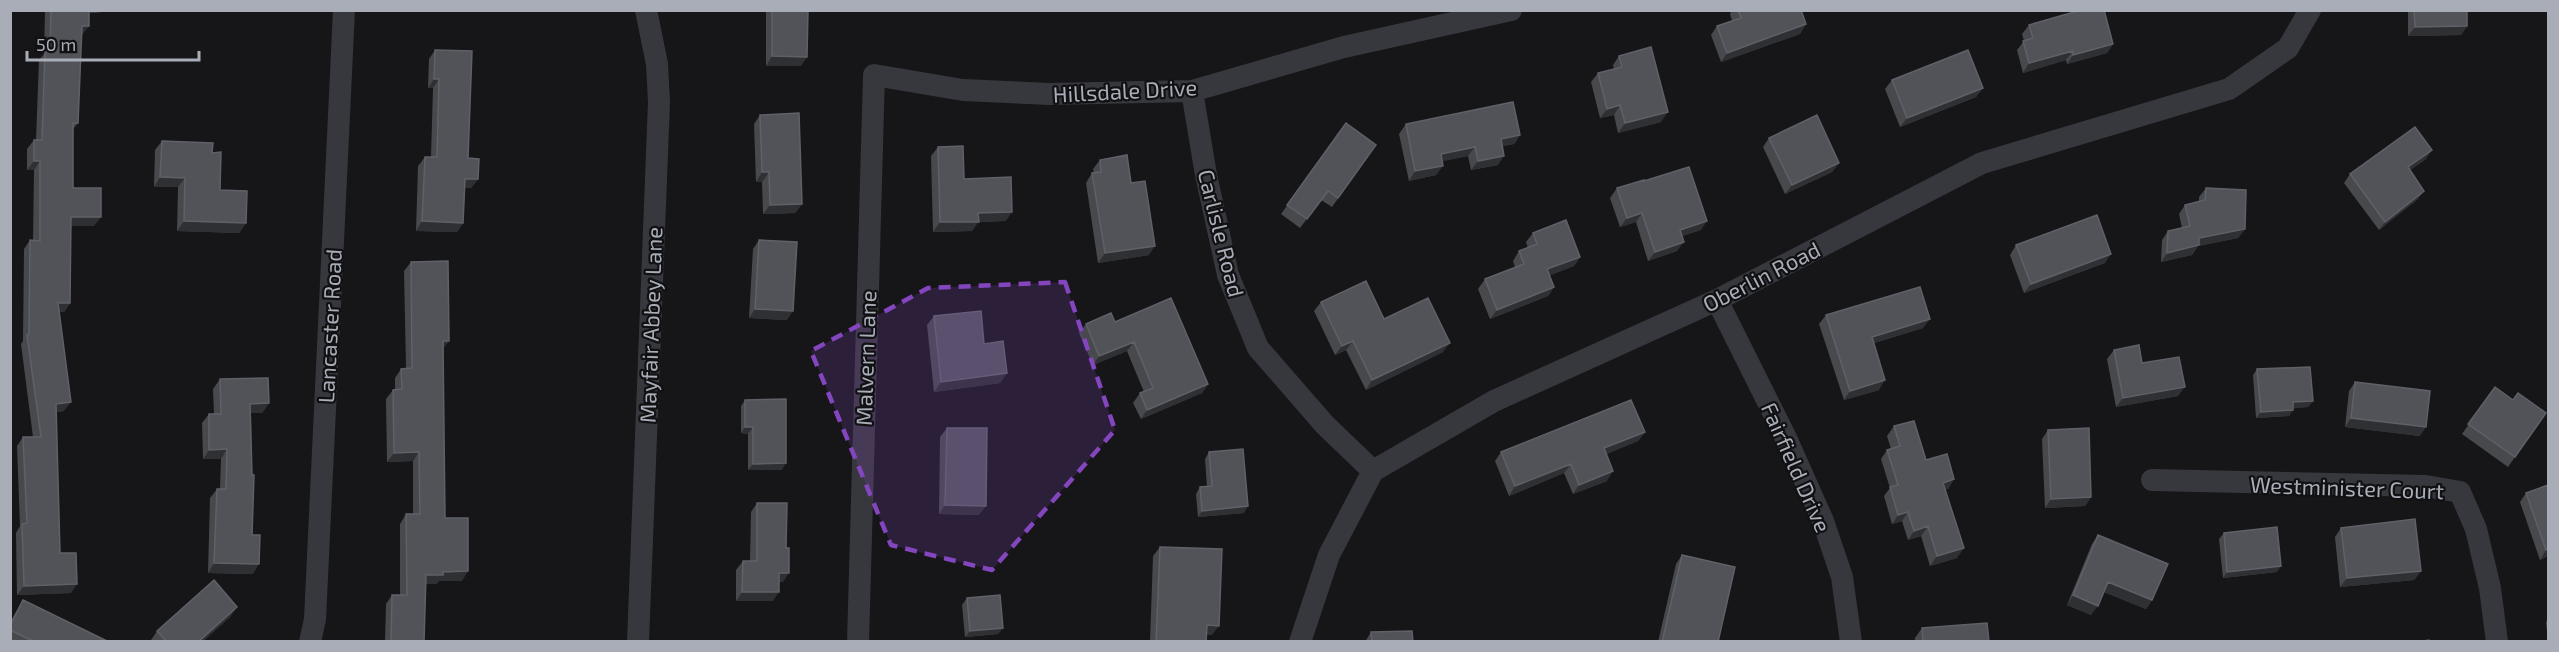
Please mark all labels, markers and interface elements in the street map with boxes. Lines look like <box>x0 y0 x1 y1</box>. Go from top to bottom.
scale bar <box>27 24 200 62</box>
text: 50 m <box>36 33 76 55</box>
street label: Hillsdale Drive <box>1052 73 1198 107</box>
street label: Carlisle Road <box>1194 167 1250 299</box>
street label: Mayfair Abbey Lane <box>634 227 666 423</box>
street label: Oberlin Road <box>1698 235 1824 317</box>
street label: Lancaster Road <box>312 248 346 404</box>
street label: Malvern Lane <box>850 290 880 426</box>
street label: Fairfield Drive <box>1757 398 1837 536</box>
street label: Westminister Court <box>2249 471 2445 503</box>

